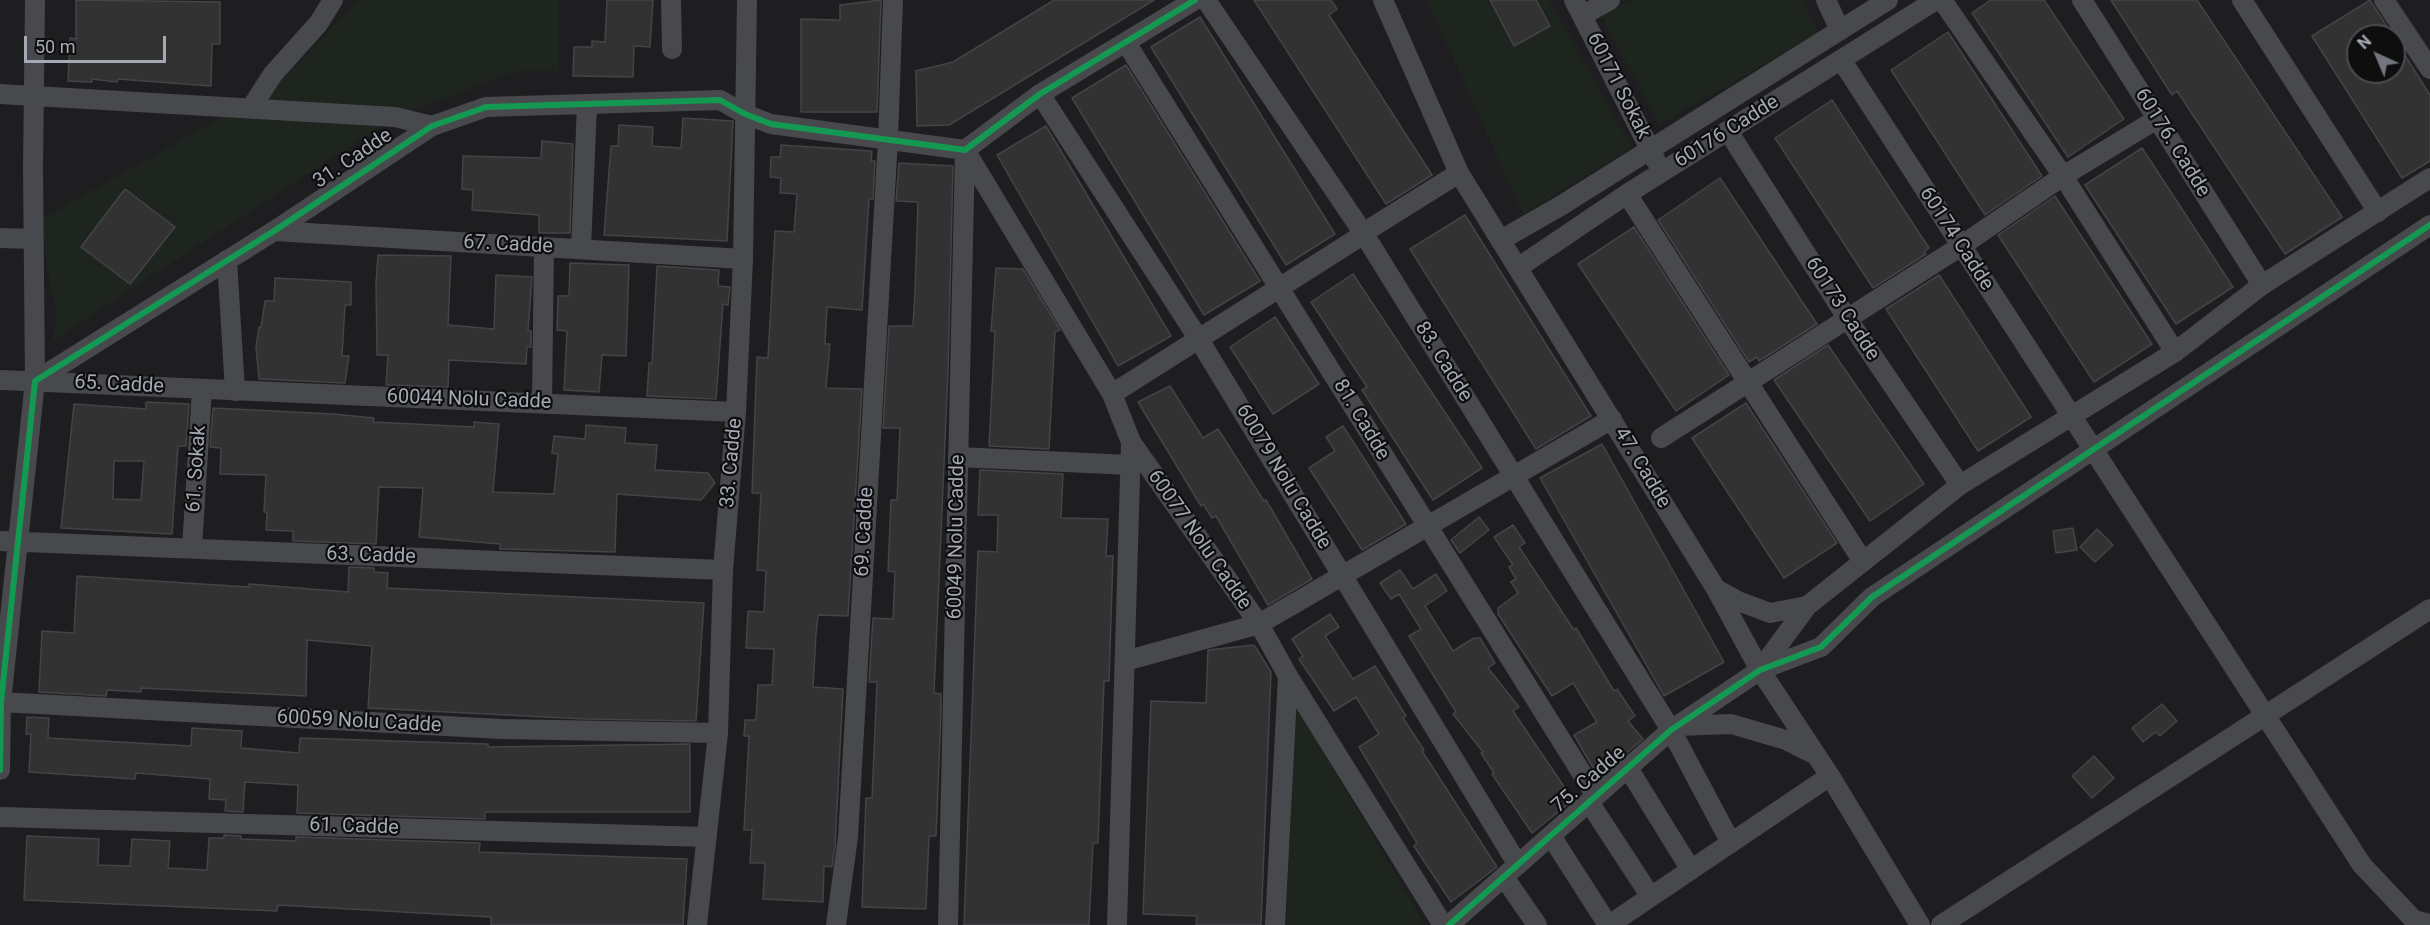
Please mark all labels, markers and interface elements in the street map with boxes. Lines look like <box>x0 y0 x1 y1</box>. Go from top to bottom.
scale bar <box>27 24 170 62</box>
north arrow <box>2346 24 2406 84</box>
street label: 60171 Sokak <box>1581 29 1655 143</box>
text: N <box>2354 31 2375 53</box>
text: 50 m <box>35 36 75 57</box>
street label: 60176. Cadde <box>2129 84 2215 202</box>
street label: 60176 Cadde <box>1671 90 1783 174</box>
street label: 31. Cadde <box>309 124 397 194</box>
street label: 60174 Cadde <box>1914 183 1998 295</box>
street label: 67. Cadde <box>463 231 553 259</box>
street label: 60173 Cadde <box>1800 253 1884 365</box>
street label: 83. Cadde <box>1409 318 1477 406</box>
street label: 65. Cadde <box>74 371 164 399</box>
street label: 81. Cadde <box>1328 375 1394 465</box>
street label: 60044 Nolu Cadde <box>386 385 552 415</box>
street label: 60079 Nolu Cadde <box>1230 400 1336 554</box>
street label: 33. Cadde <box>716 417 748 509</box>
street label: 47. Cadde <box>1609 423 1675 513</box>
street label: 61. Sokak <box>182 425 212 513</box>
street label: 60049 Nolu Cadde <box>944 454 970 620</box>
street label: 60077 Nolu Cadde <box>1142 466 1256 614</box>
street label: 69. Cadde <box>851 487 879 577</box>
street label: 63. Cadde <box>326 542 416 570</box>
street label: 60059 Nolu Cadde <box>276 706 442 738</box>
street label: 75. Cadde <box>1547 741 1631 819</box>
street label: 61. Cadde <box>309 813 399 841</box>

